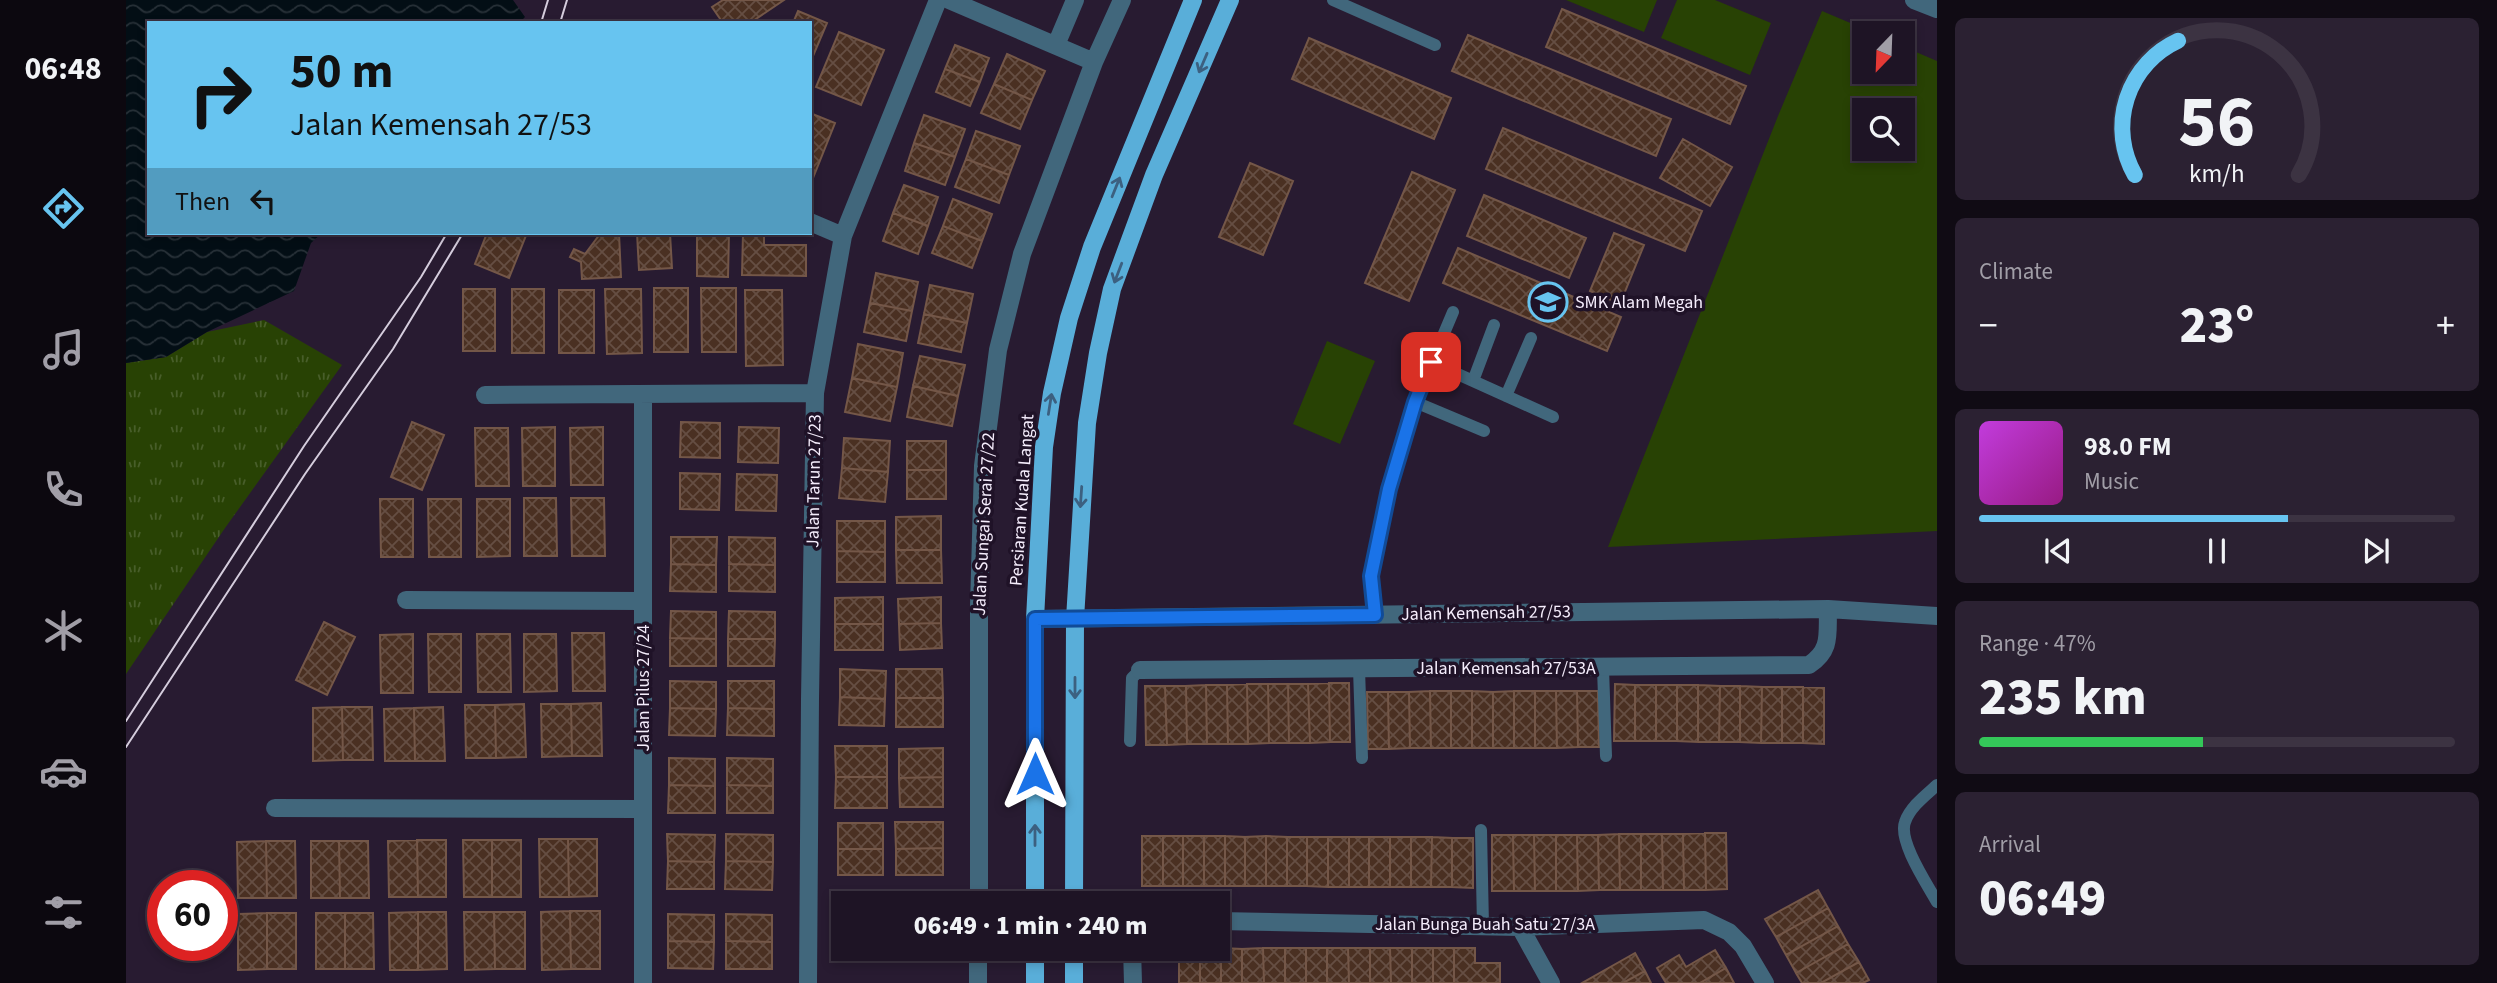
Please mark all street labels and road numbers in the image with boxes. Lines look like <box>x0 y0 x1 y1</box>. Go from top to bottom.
street label: Persiaran Kuala Langat <box>1004 413 1040 587</box>
street label: Jalan Tarun 27/23 <box>800 414 828 548</box>
street label: Jalan Sungai Serai 27/22 <box>967 432 1001 616</box>
street label: Jalan Kemensah 27/53 <box>1401 599 1571 627</box>
street label: Jalan Pilus 27/24 <box>631 624 656 752</box>
street label: Jalan Kemensah 27/53A <box>1416 656 1596 681</box>
street label: Jalan Bunga Buah Satu 27/3A <box>1375 912 1595 937</box>

